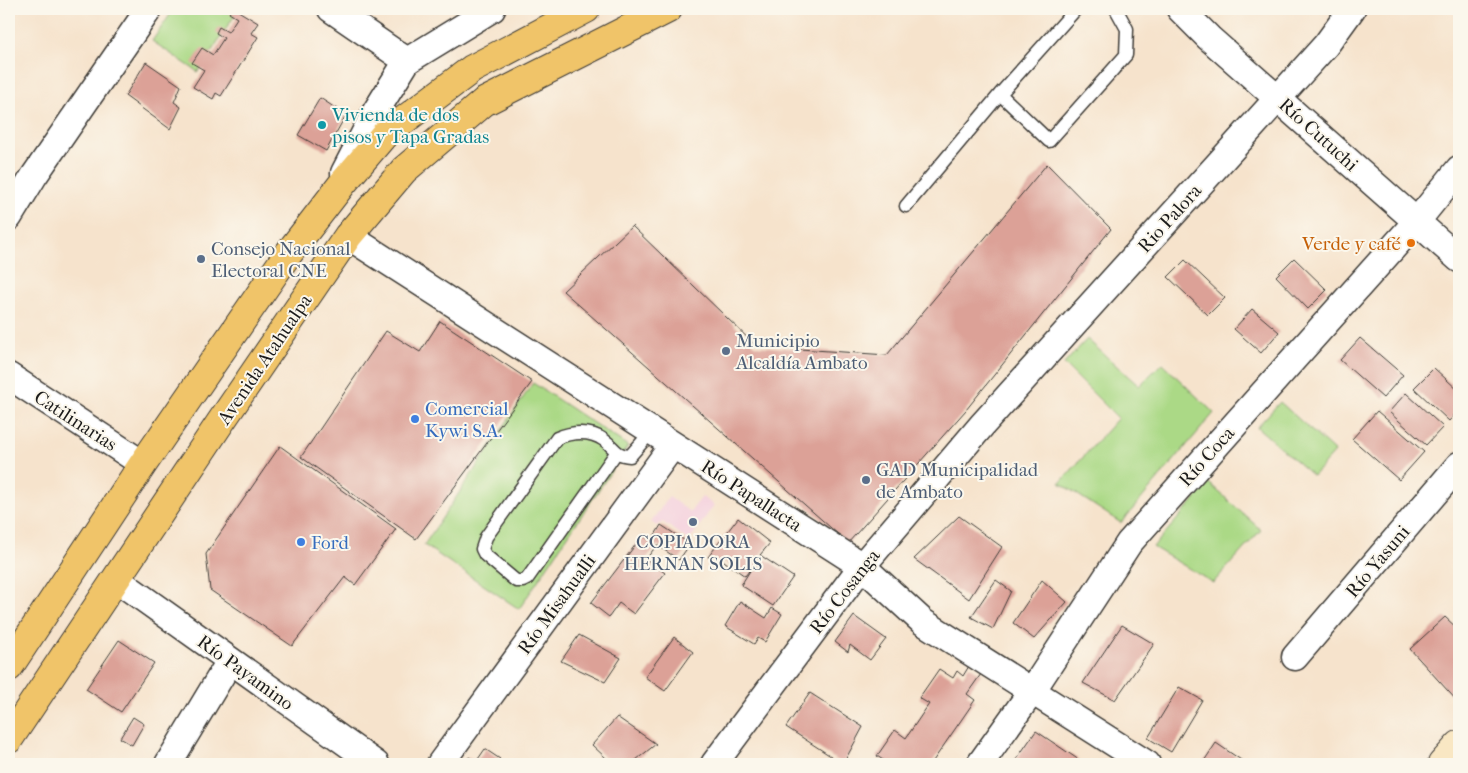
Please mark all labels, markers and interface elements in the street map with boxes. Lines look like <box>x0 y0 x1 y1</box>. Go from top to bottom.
street label: Río Cutuchi <box>1274 94 1363 176</box>
place label: Vivienda de dos pisos y Tapa Gradas <box>331 104 489 148</box>
marker: Vivienda de dos pisos y Tapa Gradas <box>316 119 328 131</box>
street label: Rio Palora <box>1133 180 1206 257</box>
place label: Verde y café <box>1301 233 1401 255</box>
marker: Verde y café <box>1405 237 1417 249</box>
place label: Consejo Nacional Electoral CNE <box>211 238 350 282</box>
marker: Consejo Nacional Electoral CNE <box>195 253 207 265</box>
street label: Avenida Atahualpa <box>213 290 317 430</box>
place label: Municipio Alcaldía Ambato <box>735 330 868 374</box>
marker: Municipio Alcaldía Ambato <box>720 345 732 357</box>
street label: Catilinarias <box>30 386 121 456</box>
place label: Comercial Kywi S.A. <box>425 398 509 442</box>
marker: Comercial Kywi S.A. <box>409 413 421 425</box>
street label: Río Coca <box>1174 422 1239 491</box>
street label: Río Papallacta <box>697 455 806 537</box>
place label: GAD Municipalidad de Ambato <box>876 459 1039 503</box>
marker: GAD Municipalidad de Ambato <box>860 474 872 486</box>
marker: COPIADORA HERNAN SOLIS <box>687 516 699 528</box>
street label: Río Yasuni <box>1341 521 1415 602</box>
place label: COPIADORA HERNAN SOLIS <box>624 531 762 575</box>
place label: Ford <box>311 532 349 554</box>
marker: Ford <box>295 536 307 548</box>
street label: Río Cosanga <box>805 545 885 638</box>
street label: Río Misahualli <box>513 550 601 659</box>
street label: Río Payamino <box>193 631 298 715</box>

